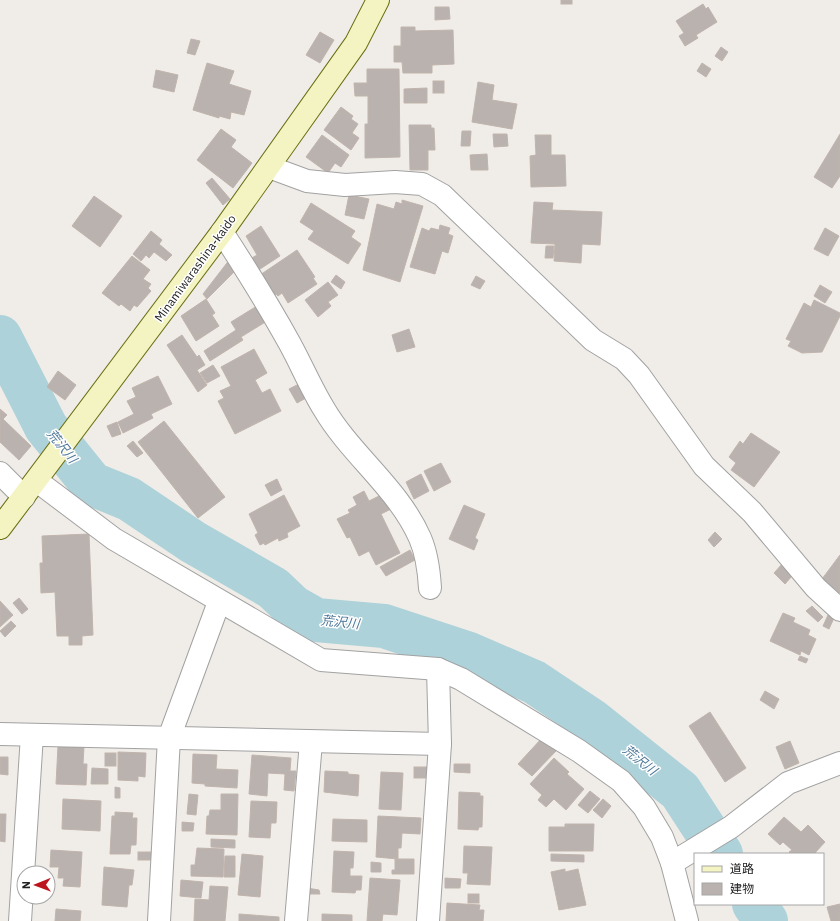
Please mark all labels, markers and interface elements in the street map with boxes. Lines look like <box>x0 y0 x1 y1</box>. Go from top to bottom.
street label: Minamiwarashina-kaido <box>151 211 239 324</box>
water label: 荒沢川 <box>43 425 82 468</box>
water label: 荒沢川 <box>320 612 362 633</box>
water label: 荒沢川 <box>619 741 662 780</box>
legend <box>694 853 824 905</box>
text: 道路 <box>730 861 754 876</box>
north arrow <box>16 865 56 905</box>
text: N <box>19 881 33 889</box>
text: 建物 <box>730 881 754 896</box>

